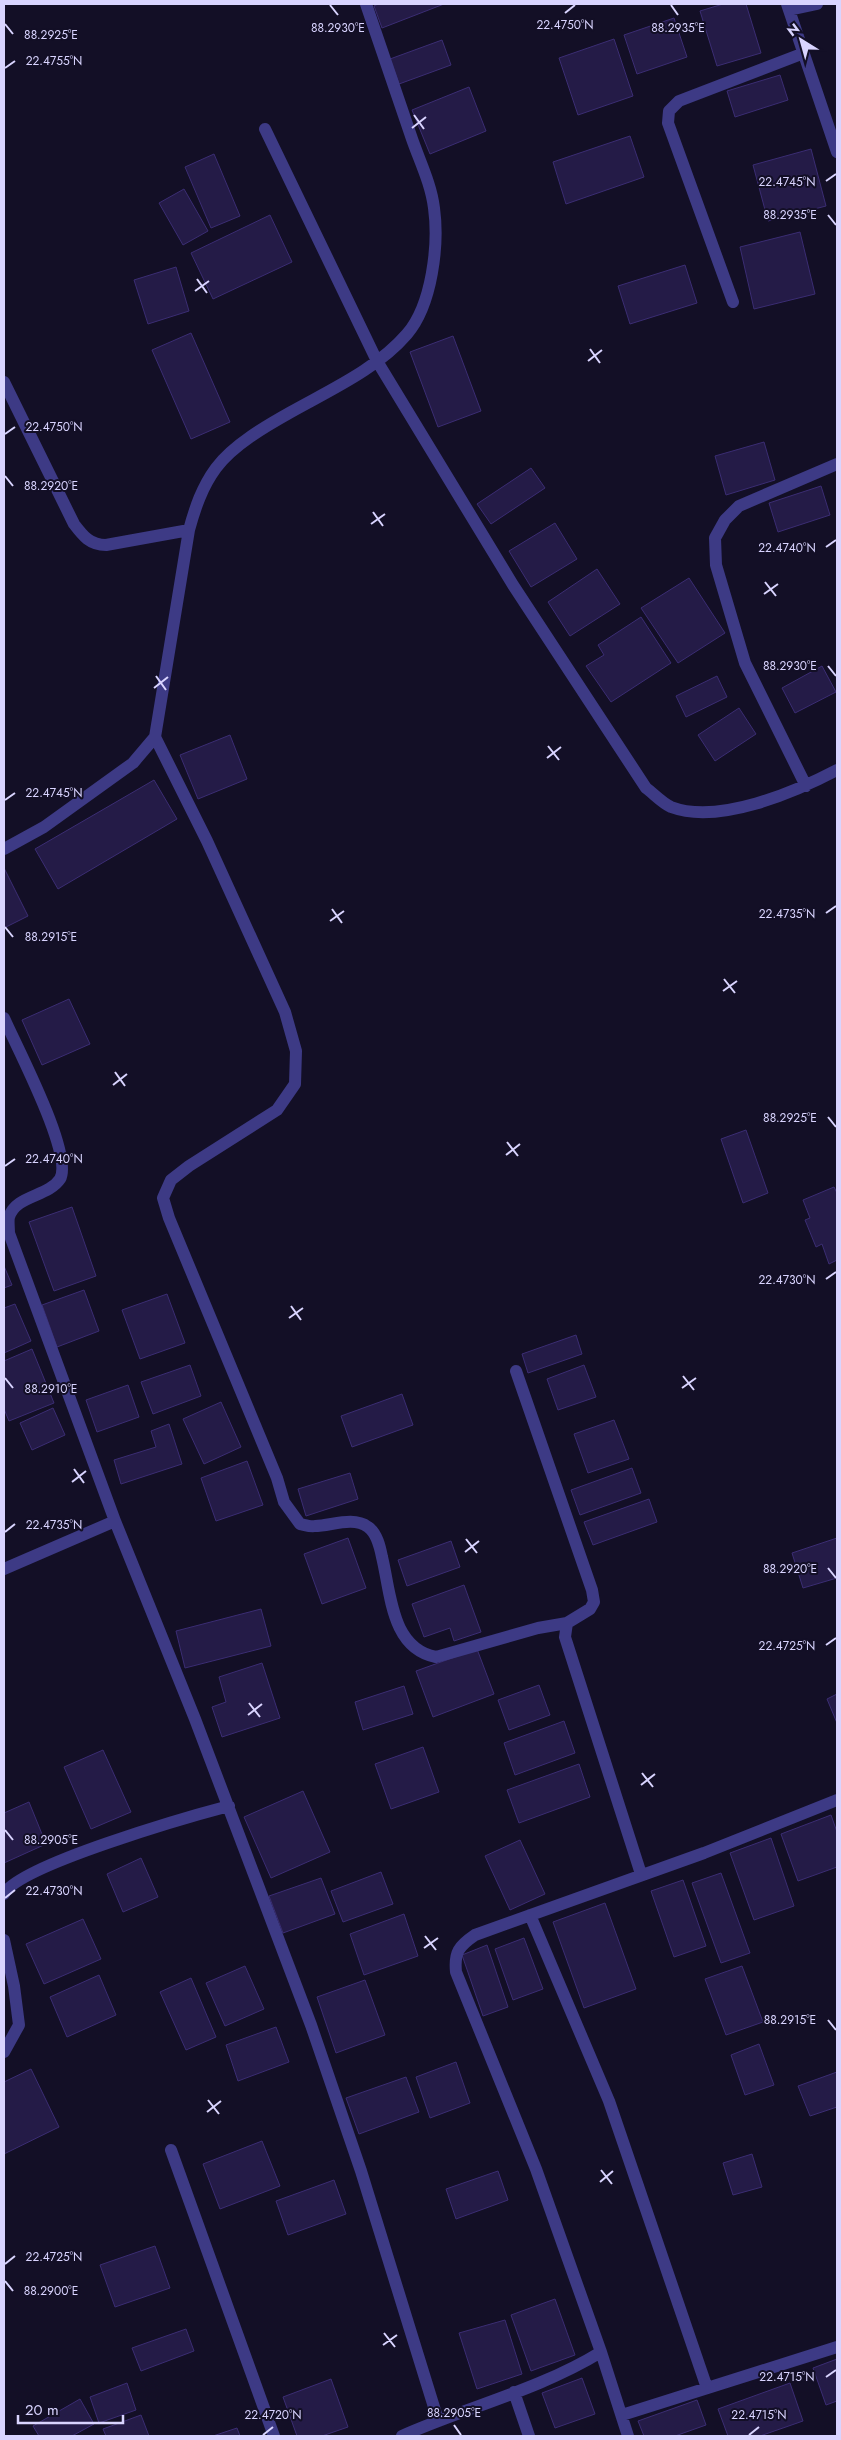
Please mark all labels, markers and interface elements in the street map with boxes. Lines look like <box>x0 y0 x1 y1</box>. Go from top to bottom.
north arrow <box>776 15 826 65</box>
text: 22.4750°N <box>536 16 594 34</box>
text: N <box>783 18 804 41</box>
text: 88.2930°E <box>311 19 365 37</box>
text: 88.2935°E <box>651 19 705 37</box>
text: 88.2925°E <box>24 26 78 44</box>
text: 22.4755°N <box>26 52 82 70</box>
text: 22.4745°N <box>759 173 815 191</box>
text: 88.2935°E <box>763 206 817 224</box>
text: 22.4750°N <box>25 418 83 436</box>
text: 88.2920°E <box>24 477 78 495</box>
text: 22.4740°N <box>758 539 816 557</box>
text: 88.2930°E <box>763 657 817 675</box>
text: 22.4745°N <box>26 784 82 802</box>
text: 22.4735°N <box>759 905 815 923</box>
text: 88.2915°E <box>25 928 77 946</box>
text: 88.2925°E <box>763 1109 817 1127</box>
text: 22.4740°N <box>25 1150 83 1168</box>
text: 22.4730°N <box>759 1271 815 1289</box>
text: 88.2910°E <box>25 1380 77 1398</box>
text: 22.4735°N <box>26 1516 82 1534</box>
text: 88.2920°E <box>763 1560 817 1578</box>
text: 22.4725°N <box>759 1637 815 1655</box>
text: 88.2905°E <box>24 1831 78 1849</box>
text: 22.4730°N <box>26 1882 82 1900</box>
text: 88.2915°E <box>764 2011 816 2029</box>
text: 22.4725°N <box>26 2248 82 2266</box>
text: 88.2900°E <box>24 2282 78 2300</box>
text: 22.4715°N <box>759 2368 815 2386</box>
scale bar <box>18 2392 122 2424</box>
text: 20 m <box>25 2399 59 2421</box>
text: 88.2905°E <box>427 2404 481 2422</box>
text: 22.4720°N <box>244 2406 302 2424</box>
text: 22.4715°N <box>731 2406 787 2424</box>

